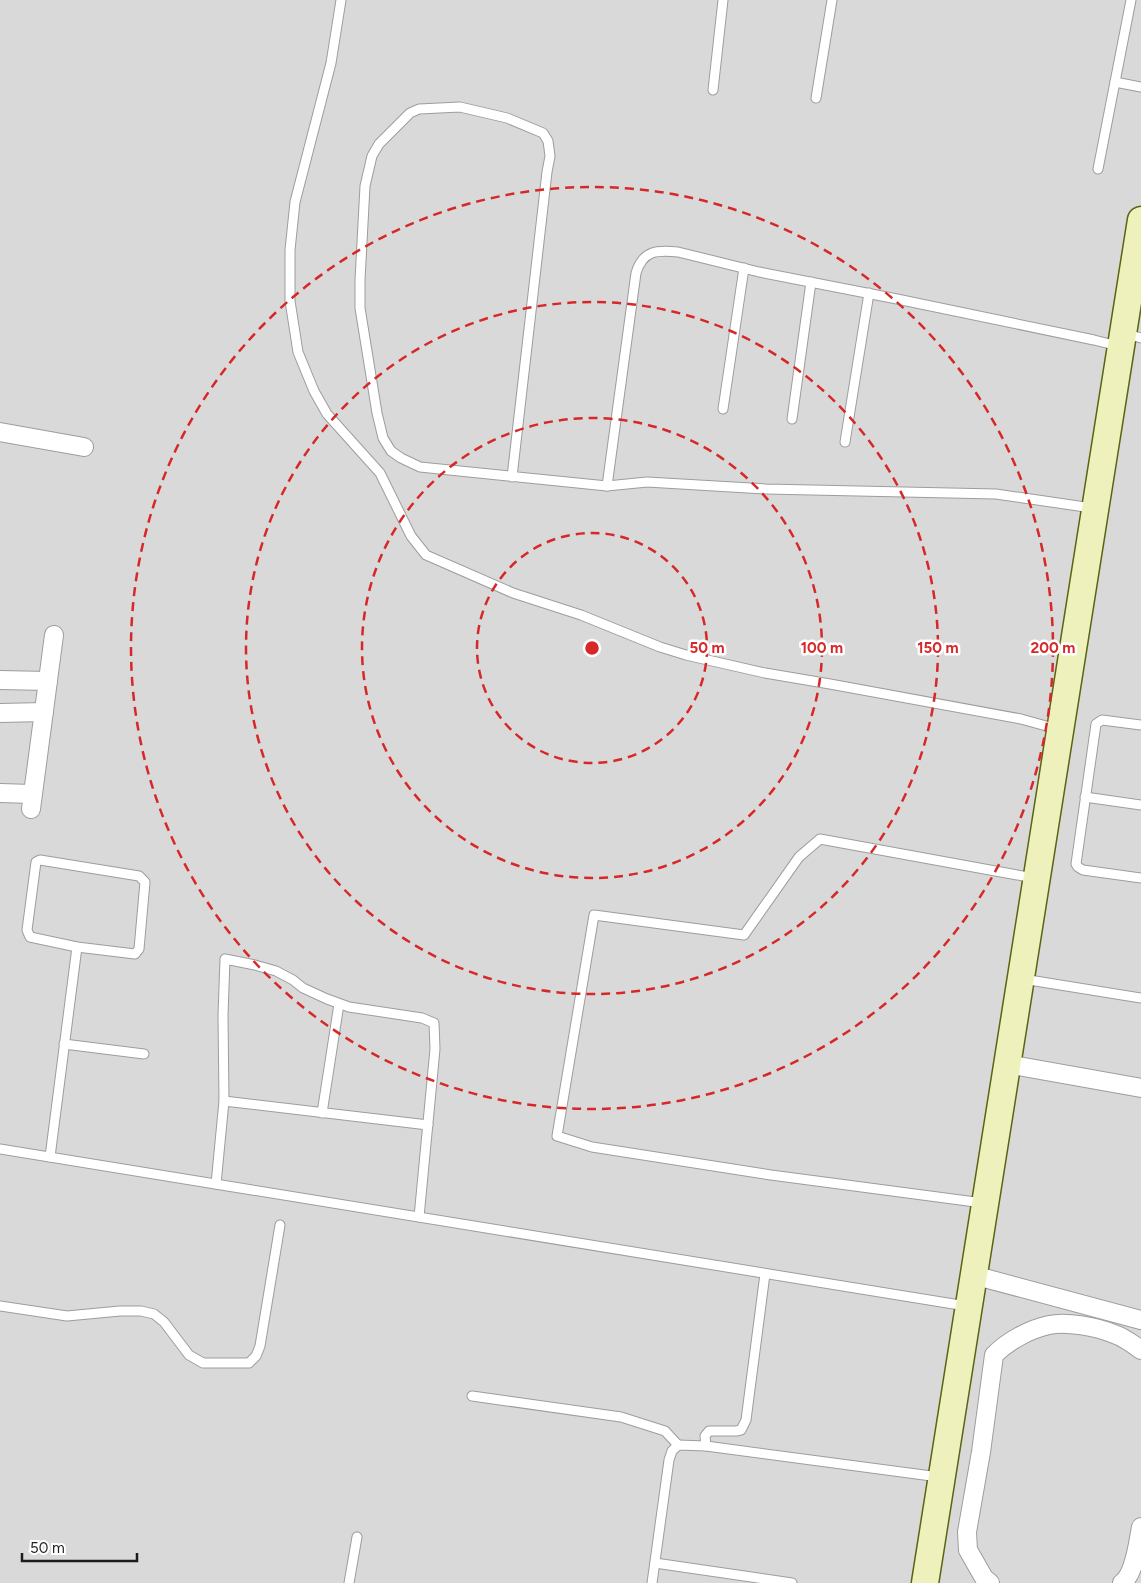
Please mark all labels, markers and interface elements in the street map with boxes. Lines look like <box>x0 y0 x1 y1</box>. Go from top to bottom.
centre of rings <box>583 639 601 657</box>
text: 50 m <box>689 639 725 657</box>
text: 100 m <box>801 639 843 657</box>
text: 150 m <box>917 639 959 657</box>
text: 200 m <box>1031 639 1075 657</box>
scale bar <box>22 1530 138 1562</box>
text: 50 m <box>30 1539 65 1557</box>

